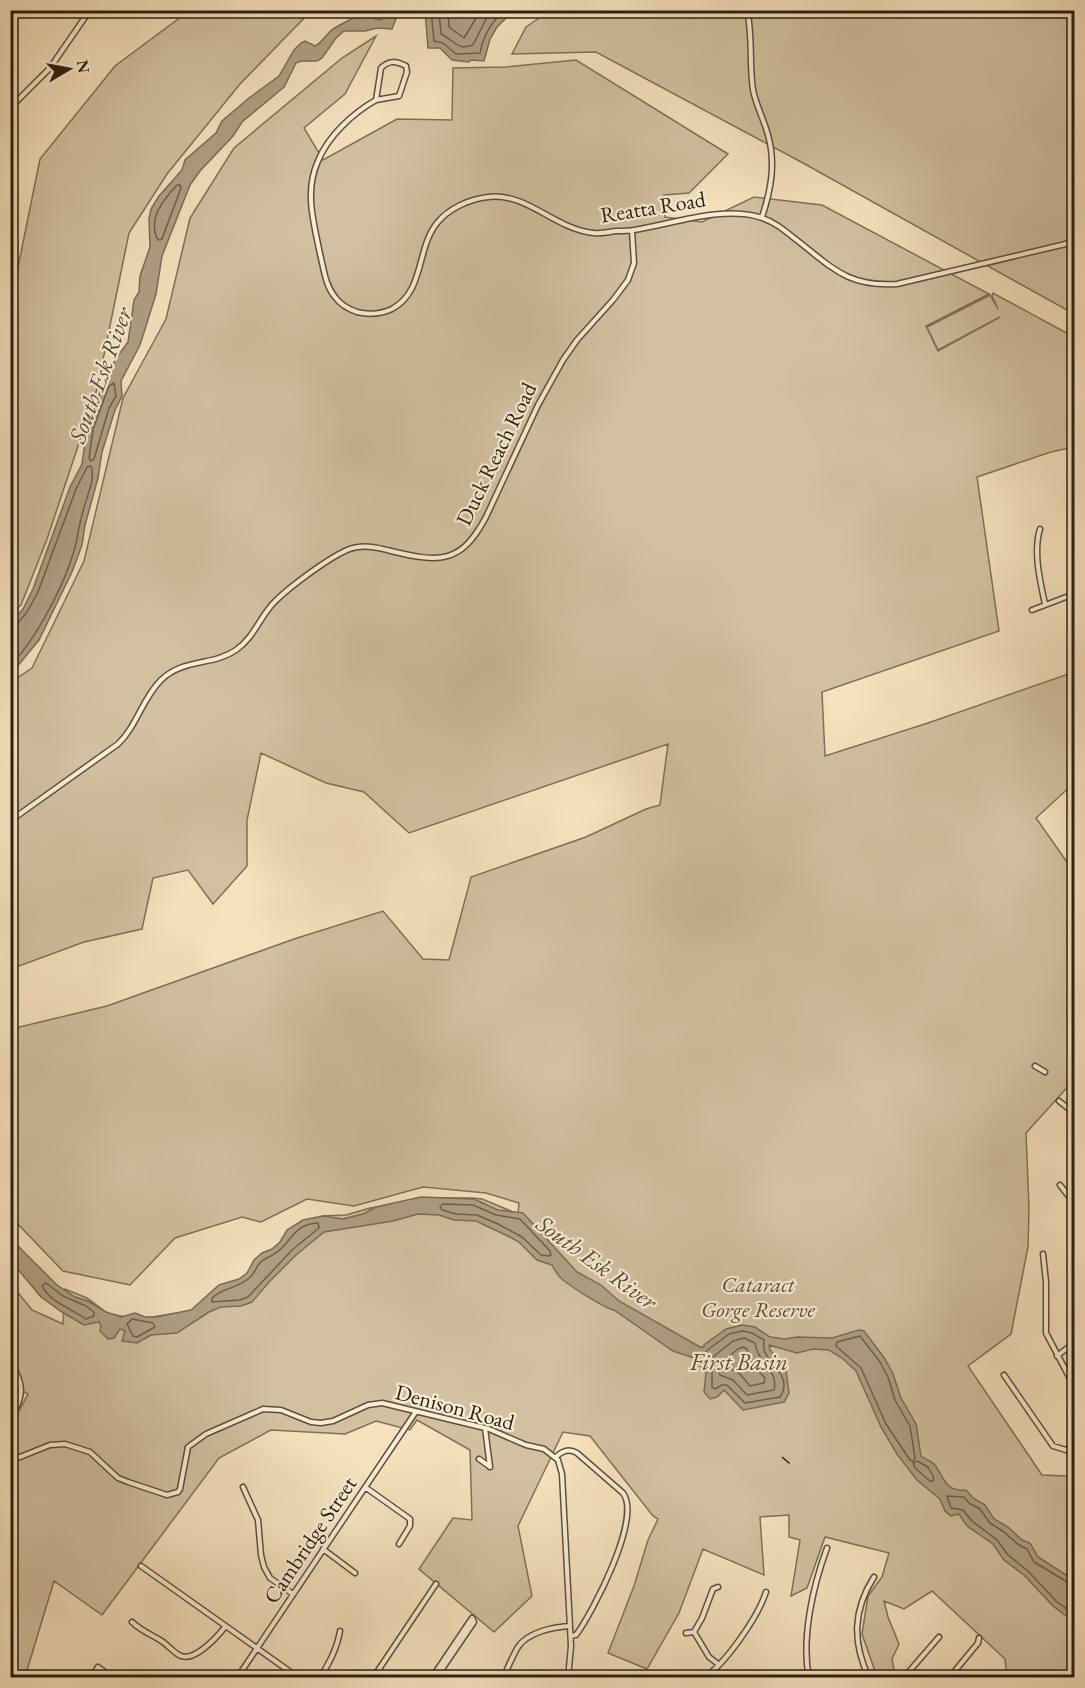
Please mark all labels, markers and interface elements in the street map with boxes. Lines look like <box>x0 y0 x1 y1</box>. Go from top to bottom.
north arrow <box>39 39 99 99</box>
text: N <box>72 58 95 75</box>
street label: Reatta Road <box>598 184 709 230</box>
water label: South Esk River <box>61 301 140 448</box>
street label: Duck Reach Road <box>449 377 544 530</box>
water label: South Esk River <box>530 1207 665 1317</box>
park label: Cataract Gorge Reserve <box>701 1270 815 1324</box>
water label: First Basin <box>689 1346 788 1377</box>
street label: Denison Road <box>392 1377 519 1437</box>
street label: Cambridge Street <box>257 1471 363 1609</box>

